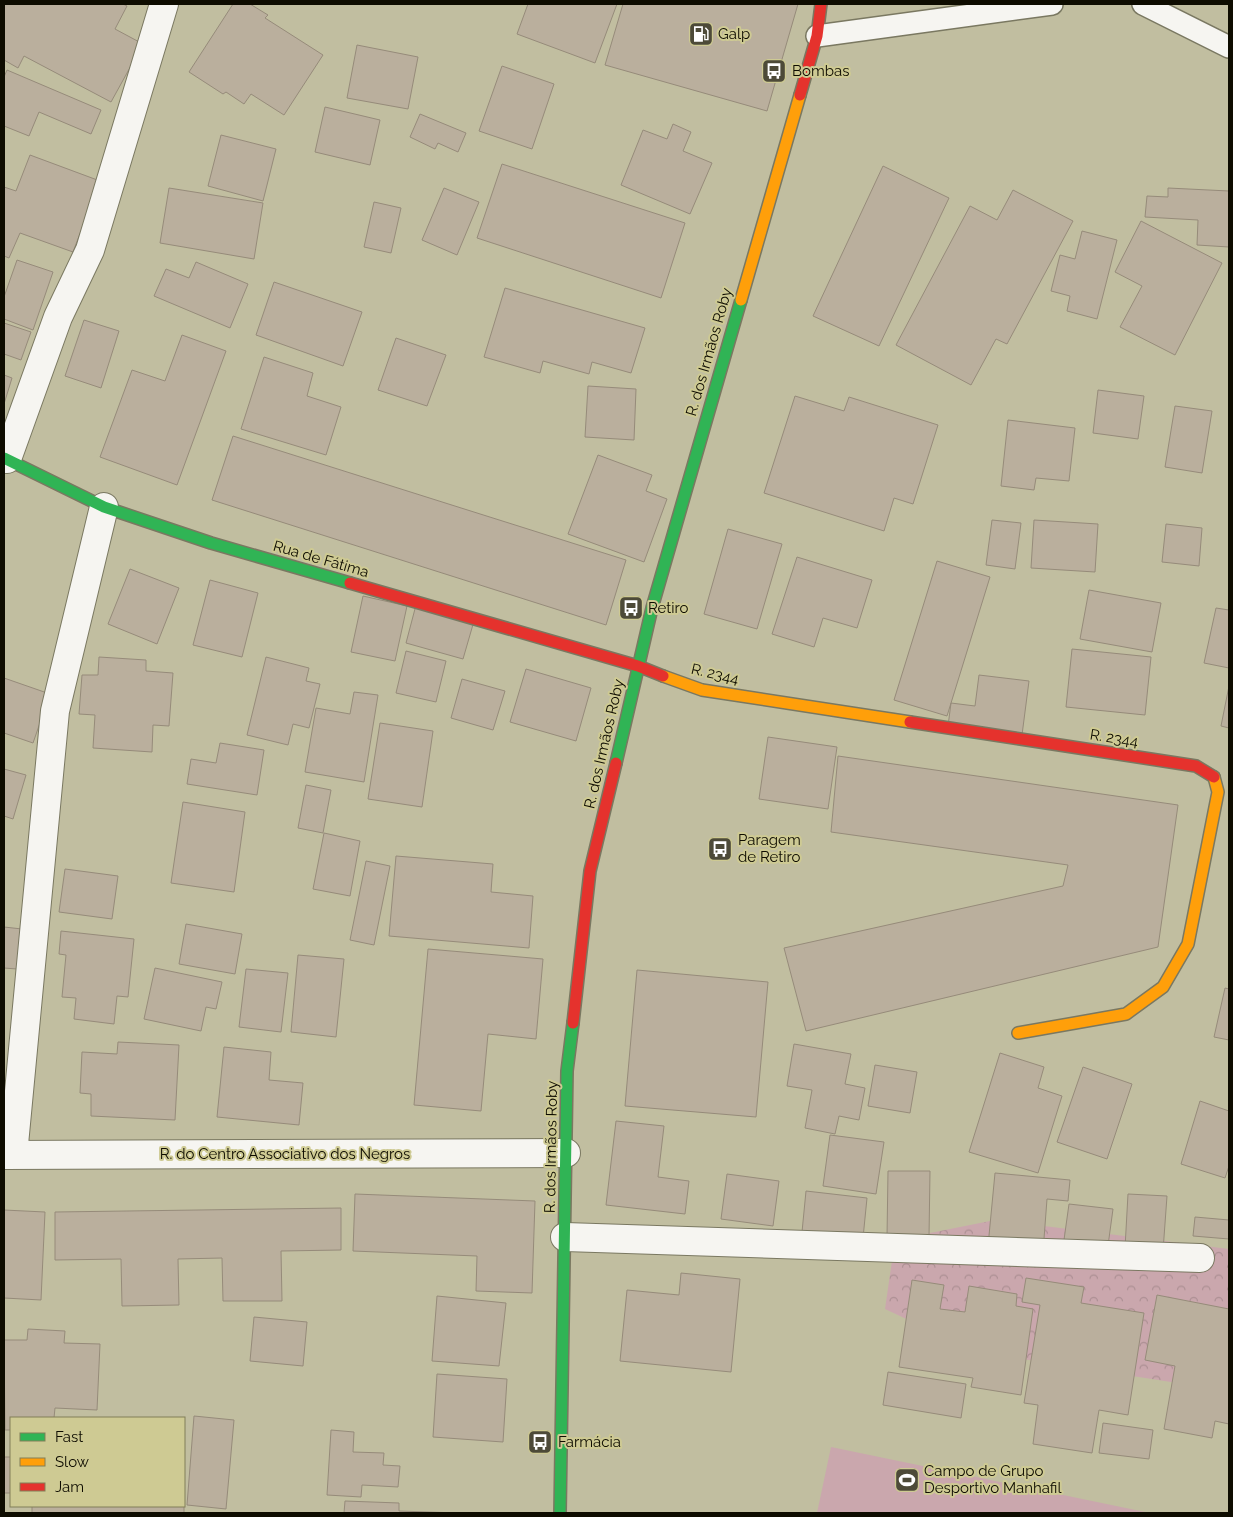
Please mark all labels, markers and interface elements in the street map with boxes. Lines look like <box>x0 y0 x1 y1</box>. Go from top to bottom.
fuel station icon: Galp <box>688 21 714 47</box>
place label: Galp <box>718 25 750 43</box>
bus stop icon: Bombas <box>761 58 787 84</box>
place label: Bombas <box>792 62 849 80</box>
street label: R. dos Irmãos Roby <box>682 286 736 418</box>
street label: Rua de Fátima <box>271 537 371 581</box>
bus stop icon: Retiro <box>618 595 644 621</box>
place label: Retiro <box>648 599 689 617</box>
street label: R. 2344 <box>689 660 741 688</box>
street label: R. dos Irmãos Roby <box>580 678 628 810</box>
street label: R. 2344 <box>1089 725 1139 751</box>
place label: Paragem de Retiro <box>738 831 801 866</box>
bus stop icon: Paragem de Retiro <box>707 836 733 862</box>
street label: R. dos Irmãos Roby <box>541 1081 561 1213</box>
street label: R. do Centro Associativo dos Negros <box>160 1145 410 1163</box>
legend <box>10 1417 185 1507</box>
text: Fast <box>55 1428 83 1446</box>
bus stop icon: Farmácia <box>527 1429 553 1455</box>
place label: Farmácia <box>558 1433 621 1451</box>
text: Slow <box>55 1453 89 1471</box>
place label: Campo de Grupo Desportivo Manhafil <box>924 1462 1062 1497</box>
sports icon: Campo de Grupo Desportivo Manhafil <box>894 1467 920 1493</box>
text: Jam <box>55 1478 84 1496</box>

